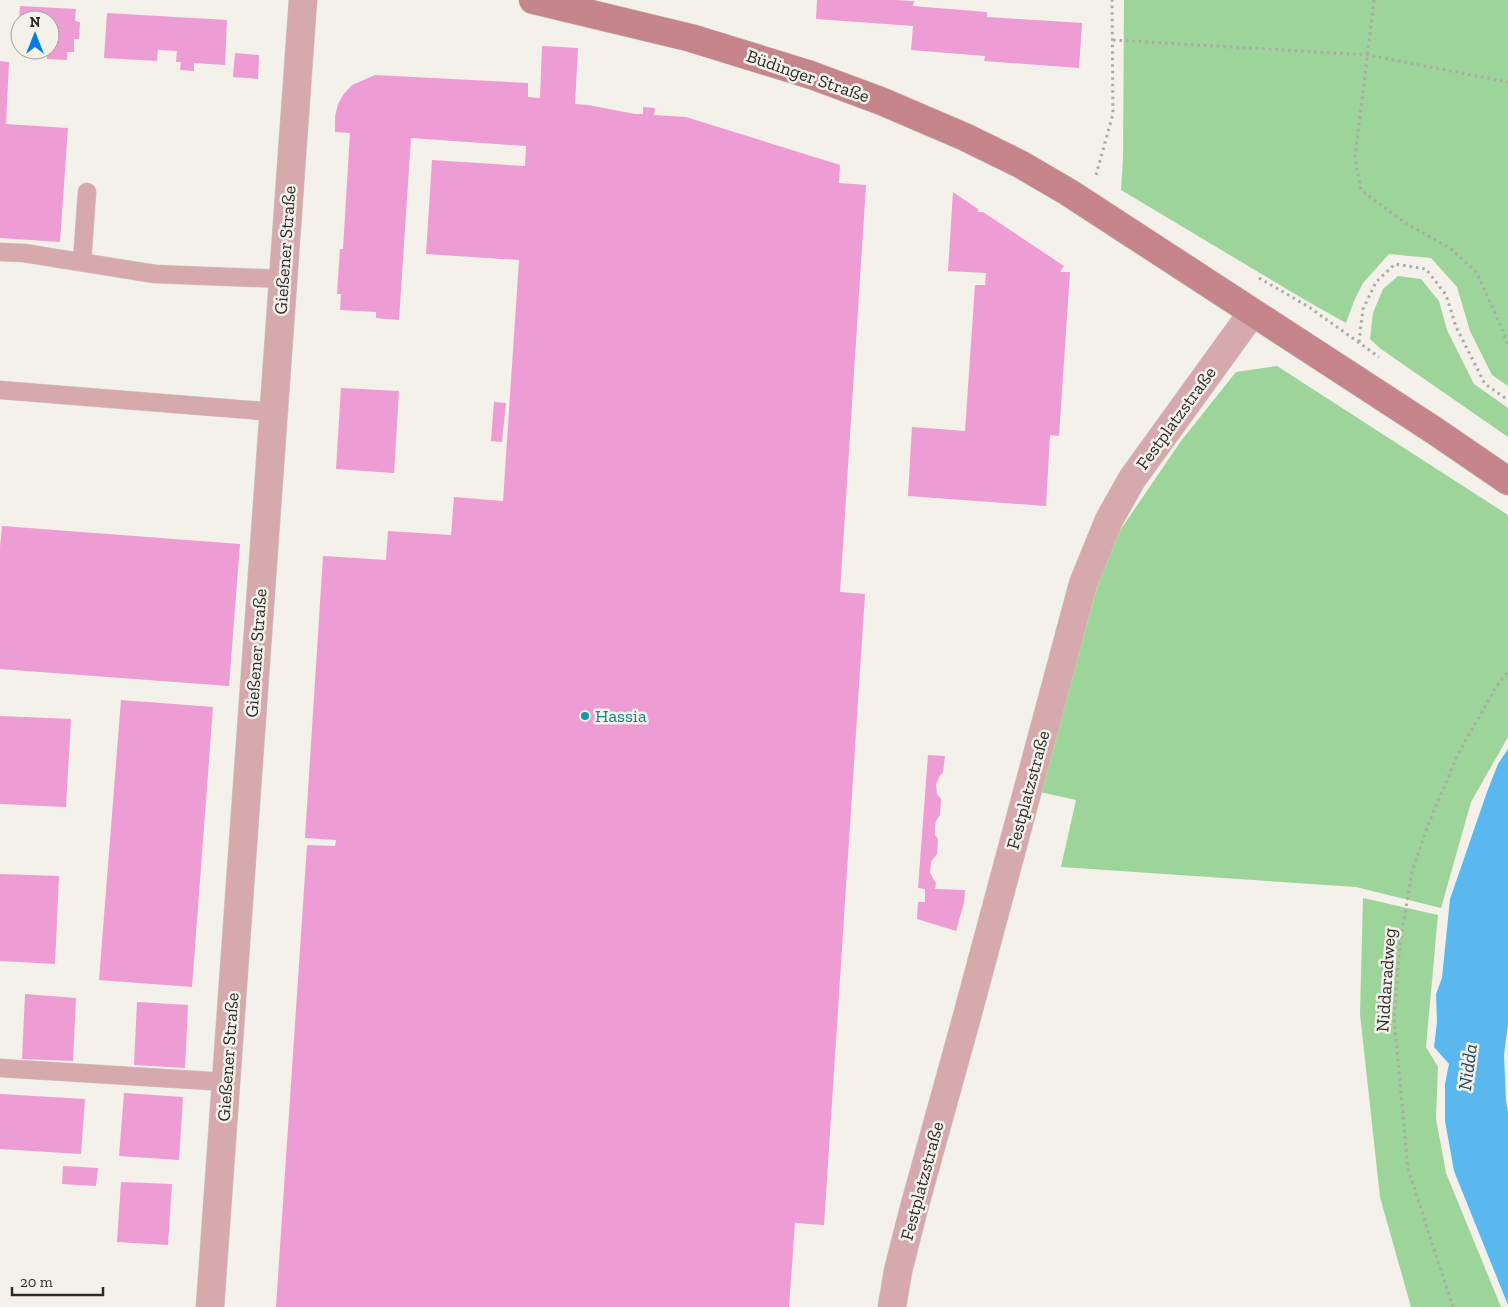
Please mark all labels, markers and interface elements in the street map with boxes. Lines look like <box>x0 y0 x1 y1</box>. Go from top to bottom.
north arrow <box>10 10 60 60</box>
text: N <box>30 14 41 31</box>
street label: Büdinger Straße <box>744 45 872 107</box>
street label: Gießener Straße <box>270 185 300 315</box>
street label: Festplatzstraße <box>1131 362 1221 474</box>
street label: Gießener Straße <box>241 588 271 718</box>
place label: Hassia <box>595 705 647 727</box>
marker: Hassia <box>579 710 591 722</box>
street label: Festplatzstraße <box>1002 728 1054 852</box>
street label: Niddaradweg <box>1371 927 1401 1033</box>
street label: Gießener Straße <box>213 992 243 1122</box>
water label: Nidda <box>1453 1042 1482 1092</box>
street label: Festplatzstraße <box>896 1119 948 1243</box>
scale bar <box>12 1264 104 1296</box>
text: 20 m <box>20 1273 53 1291</box>

